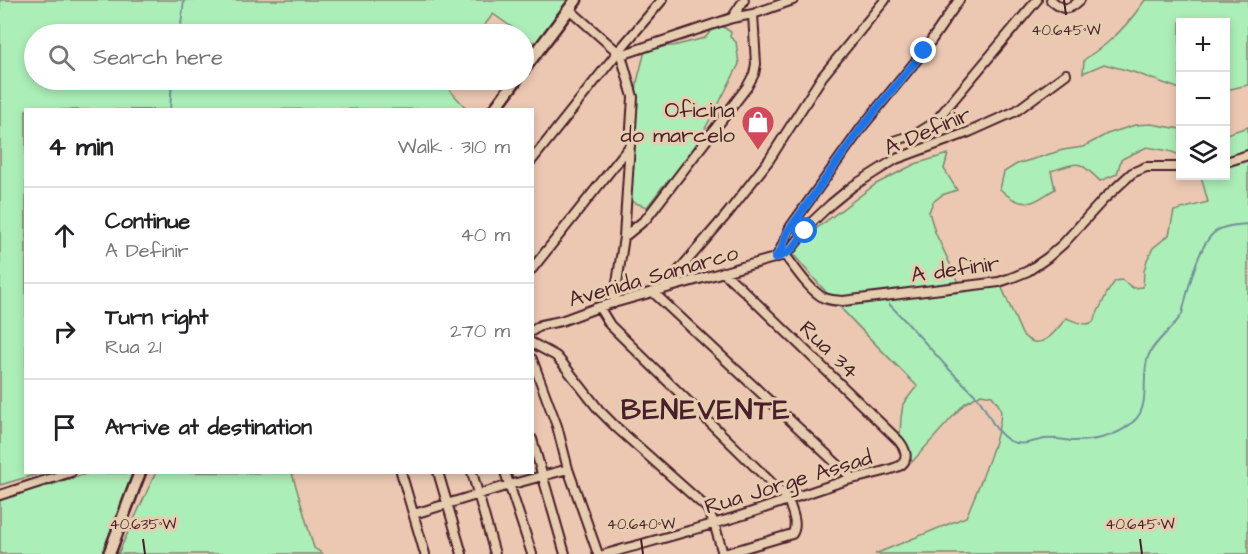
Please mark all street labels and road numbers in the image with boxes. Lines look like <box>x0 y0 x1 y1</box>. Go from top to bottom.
street label: A Definir <box>879 99 976 164</box>
street label: Avenida Samarco <box>565 237 742 315</box>
street label: A definir <box>909 248 1001 291</box>
street label: Rua 34 <box>792 314 866 387</box>
street label: Rua Jorge Assad <box>701 442 876 524</box>

